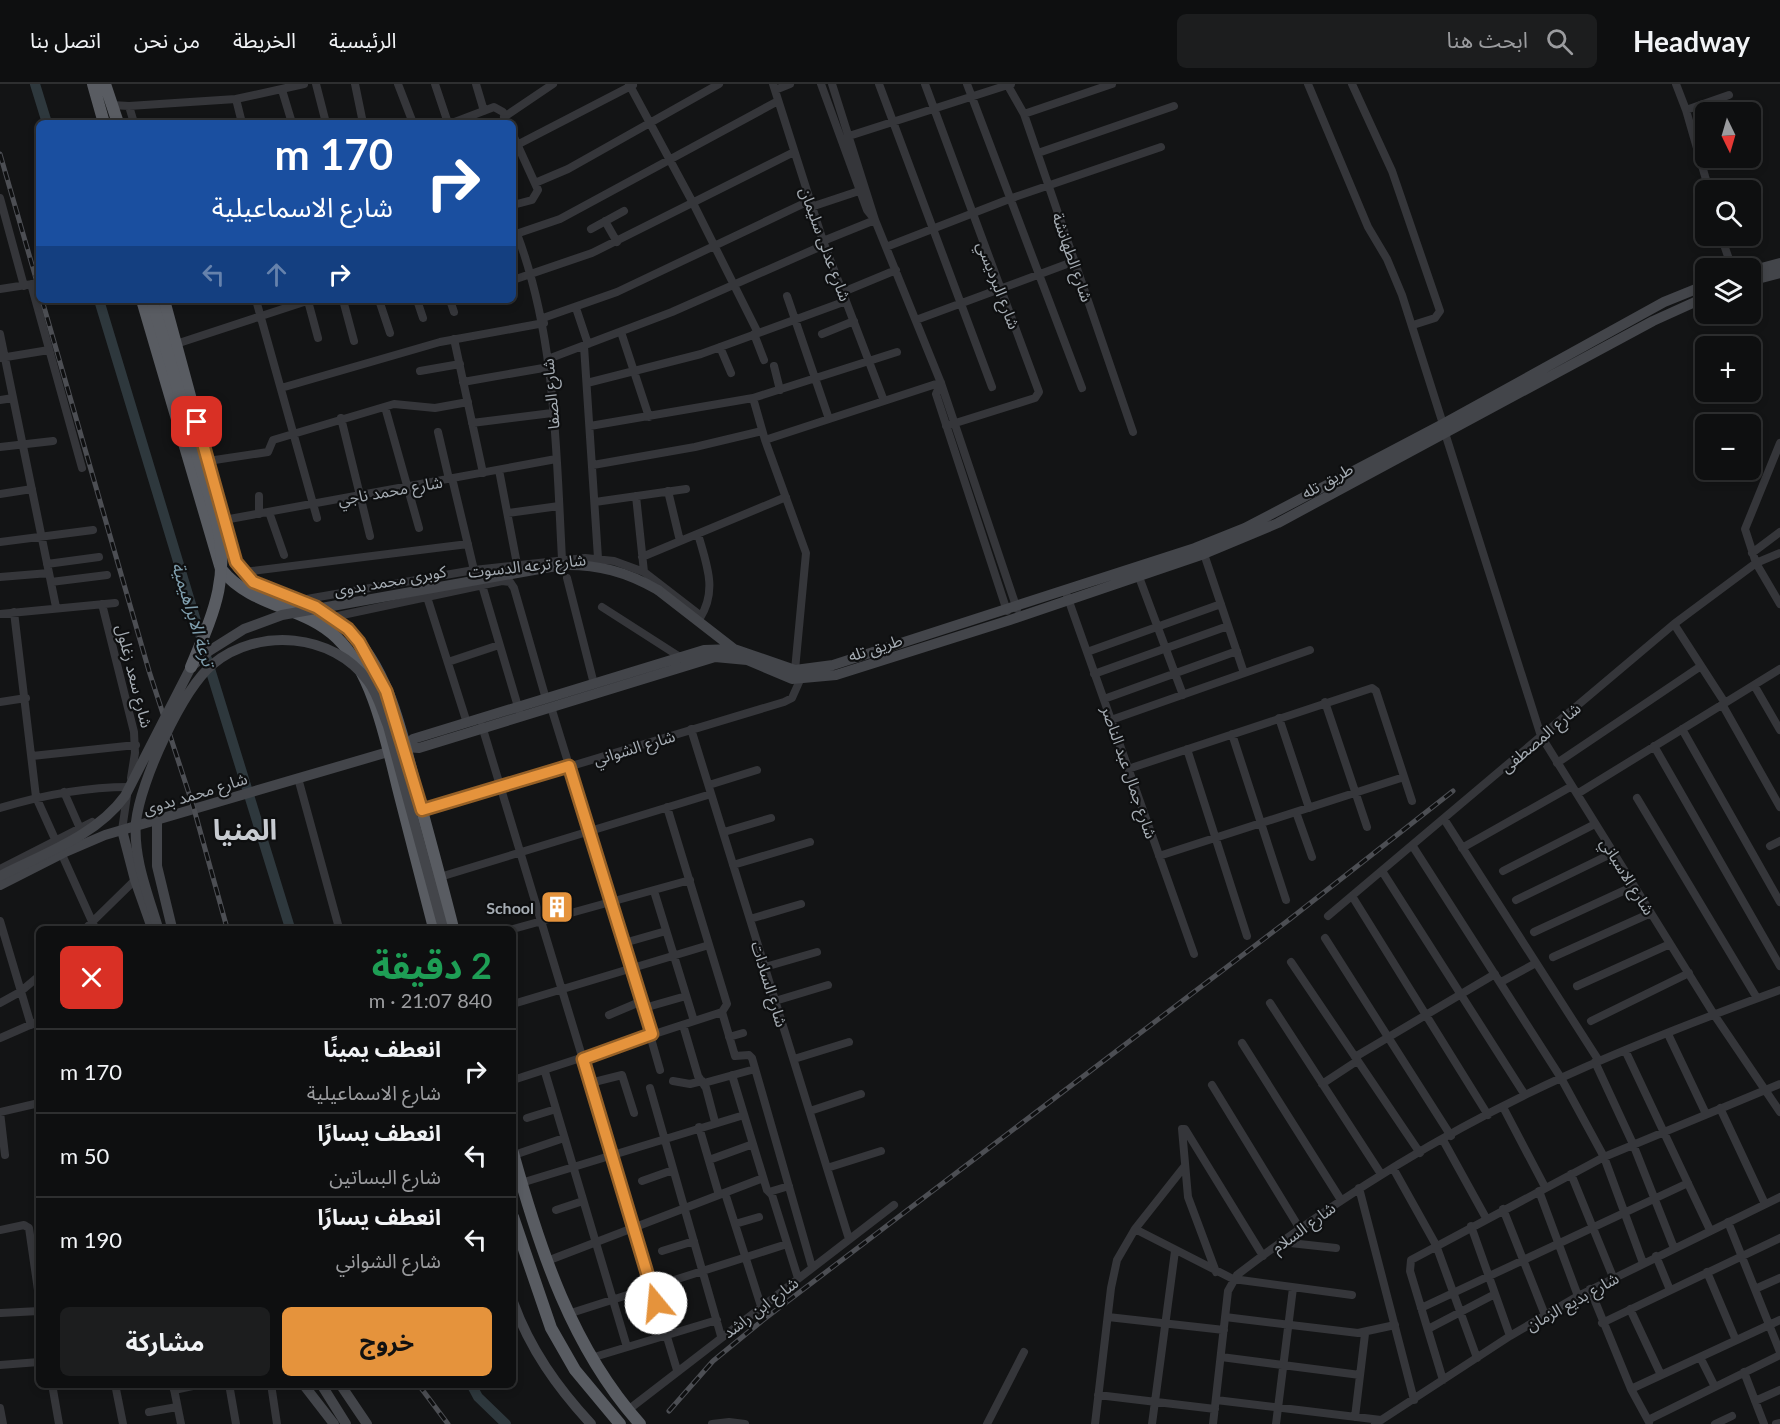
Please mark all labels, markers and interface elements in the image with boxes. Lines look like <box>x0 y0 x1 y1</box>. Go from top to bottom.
search box <box>1177 14 1597 68</box>
text: Headway <box>1633 24 1750 58</box>
icon: search <box>1543 25 1576 58</box>
text: ابحث هنا <box>1447 26 1528 53</box>
text: اتصل بنا <box>30 27 101 52</box>
text: من نحن <box>134 27 200 52</box>
text: الخريطة <box>233 27 296 52</box>
text: الرئيسية <box>329 27 396 52</box>
north arrow <box>1695 102 1761 168</box>
map controls <box>1695 102 1761 480</box>
text: 170 m <box>275 129 393 179</box>
icon: right <box>414 144 492 222</box>
button: search <box>1695 180 1761 246</box>
street label: شارع عدلى سليمان <box>793 184 855 305</box>
text: شارع الاسماعيلية <box>212 190 393 223</box>
street label: شارع الطهانشة <box>1045 210 1097 305</box>
street label: شارع البرديسي <box>970 238 1024 333</box>
icon: left <box>197 258 230 291</box>
icon: ahead <box>260 258 293 291</box>
icon: right <box>323 258 356 291</box>
button: layers <box>1695 258 1761 324</box>
button: + <box>1695 336 1761 402</box>
street label: شارع الصفا <box>537 357 567 430</box>
pin <box>171 396 222 447</box>
icon: arrive <box>180 405 213 438</box>
button: − <box>1695 414 1761 480</box>
street label: طريق تله <box>1298 458 1357 504</box>
street label: شارع محمد ناجي <box>336 471 444 512</box>
street label: شارع ترعه الدسوت <box>467 549 587 585</box>
water label: ترعة الابراهيمية <box>167 559 221 672</box>
street label: كوبرى محمد بدوى <box>332 561 448 600</box>
street label: شارع سعد زغلول <box>109 622 157 731</box>
street label: طريق تله <box>846 629 905 667</box>
street label: شارع المصطفى <box>1496 698 1587 779</box>
street label: شارع جمال عبد الناصر <box>1094 702 1162 842</box>
street label: شارع الشواني <box>591 726 678 772</box>
street label: شارع محمد بدوى <box>141 768 251 822</box>
district label: المنيا <box>213 812 277 846</box>
street label: شارع الاسباني <box>1593 834 1659 920</box>
building icon: School <box>539 889 575 925</box>
place label: School <box>486 898 534 917</box>
street label: شارع السادات <box>744 939 792 1030</box>
text: 2 دقيقة <box>372 943 492 987</box>
button: close <box>60 946 123 1009</box>
text: 840 m · 21:07 <box>369 988 492 1012</box>
text: انعطف يمينًا <box>323 1035 441 1062</box>
icon: right <box>459 1055 492 1088</box>
text: 170 m <box>60 1058 122 1085</box>
text: شارع الاسماعيلية <box>307 1080 441 1104</box>
text: انعطف يسارًا <box>317 1119 441 1146</box>
icon: left <box>459 1139 492 1172</box>
text: 50 m <box>60 1142 109 1169</box>
text: شارع البساتين <box>329 1164 441 1188</box>
street label: شارع السلام <box>1267 1198 1341 1260</box>
text: انعطف يسارًا <box>317 1203 441 1230</box>
icon: left <box>459 1223 492 1256</box>
text: 190 m <box>60 1226 122 1253</box>
text: شارع الشواني <box>336 1248 441 1272</box>
street label: شارع بديع الزمان <box>1522 1268 1624 1338</box>
position arrow <box>624 1271 688 1335</box>
street label: شارع ابن راشد <box>719 1272 804 1345</box>
button: مشاركة <box>60 1307 270 1376</box>
button: خروج <box>282 1307 492 1376</box>

